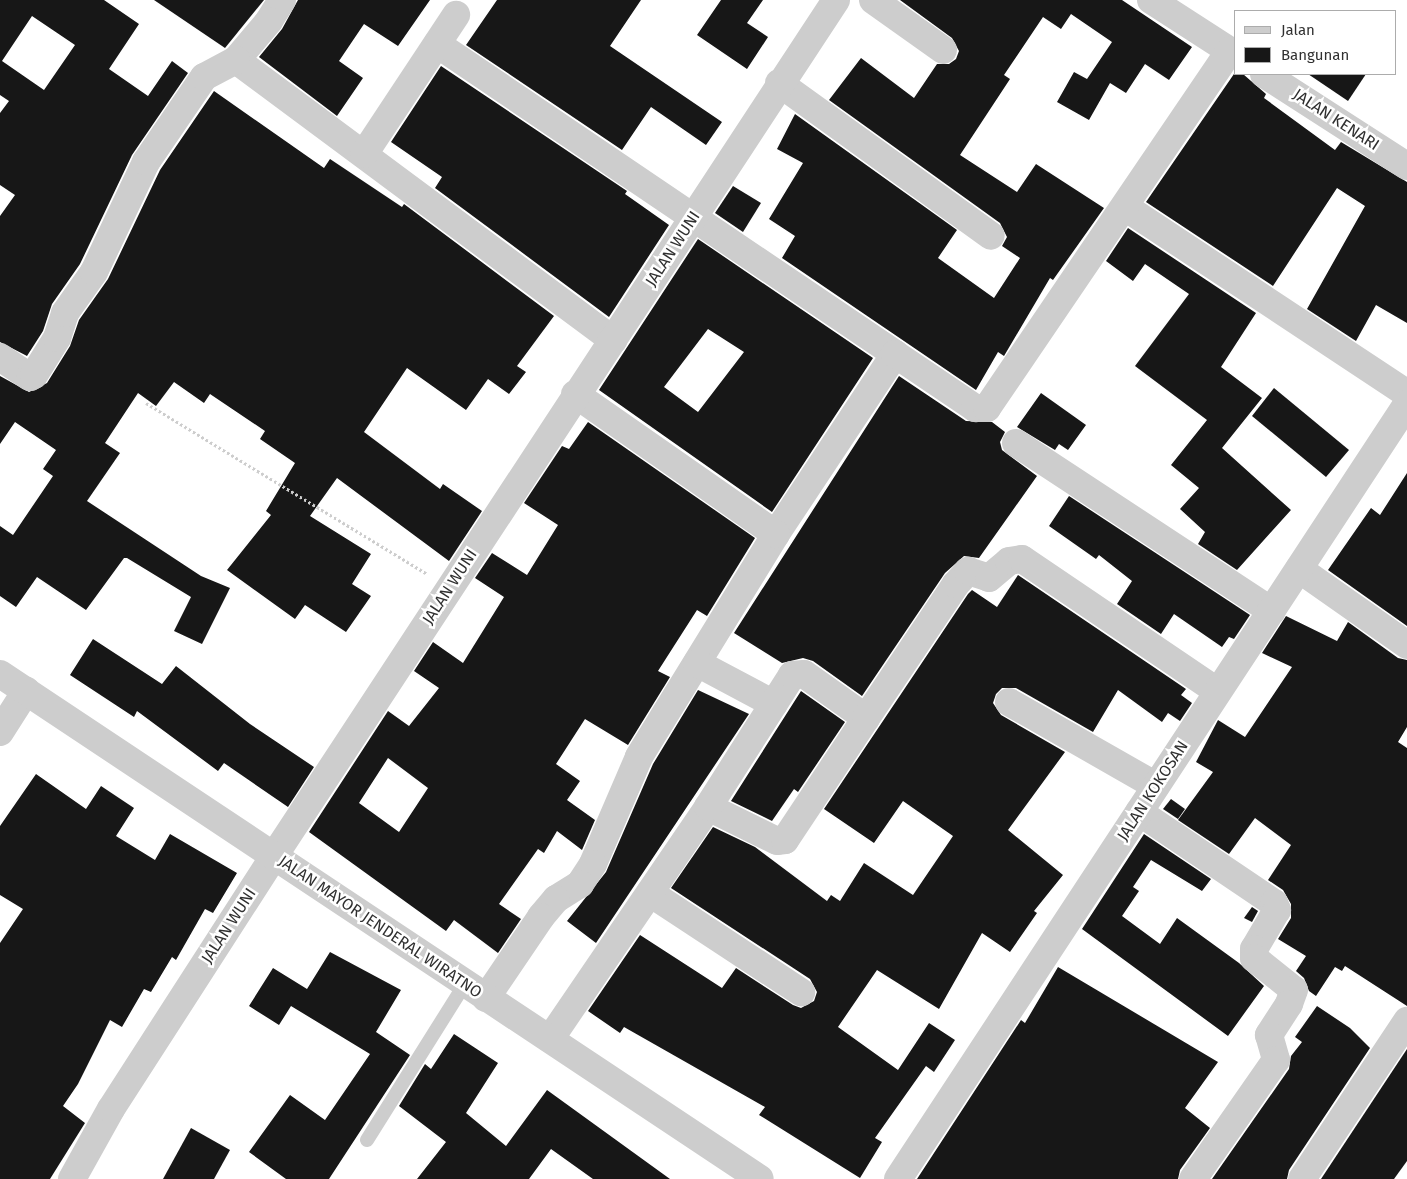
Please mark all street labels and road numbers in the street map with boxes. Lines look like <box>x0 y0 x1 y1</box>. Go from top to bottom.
street label: JALAN KENARI <box>1289 85 1383 155</box>
street label: JALAN WUNI <box>642 208 704 290</box>
street label: JALAN WUNI <box>419 546 481 628</box>
street label: JALAN KOKOSAN <box>1113 737 1193 845</box>
street label: JALAN MAYOR JENDERAL WIRATNO <box>275 852 485 1002</box>
street label: JALAN WUNI <box>198 885 260 967</box>

